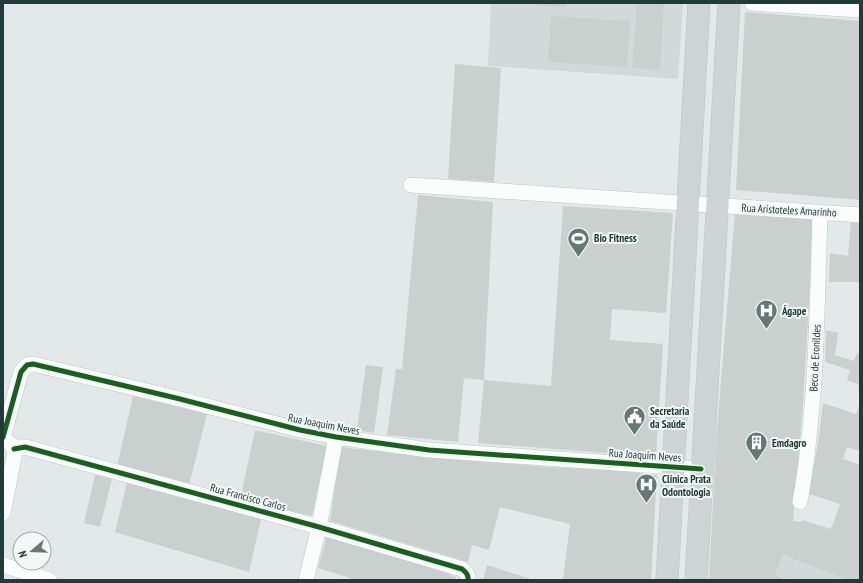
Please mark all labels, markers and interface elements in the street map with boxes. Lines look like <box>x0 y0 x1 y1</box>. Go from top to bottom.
street label: Rua Aristoteles Amarinho <box>741 201 837 220</box>
sports icon: Bio Fitness <box>566 225 592 258</box>
place label: Bio Fitness <box>594 231 637 245</box>
hospital icon: Ágape <box>753 298 779 331</box>
place label: Ágape <box>781 304 807 318</box>
street label: Beco de Eronildes <box>806 324 824 392</box>
public building icon: Secretaria da Saúde <box>621 404 647 437</box>
place label: Secretaria da Saúde <box>650 404 690 431</box>
street label: Rua Joaquim Neves <box>287 410 361 438</box>
building icon: Emdagro <box>743 430 769 463</box>
place label: Emdagro <box>772 436 807 450</box>
street label: Rua Joaquim Neves <box>608 445 682 465</box>
hospital icon: Clínica Prata Odontologia <box>633 472 659 505</box>
place label: Clínica Prata Odontologia <box>662 472 711 499</box>
street label: Rua Francisco Carlos <box>209 480 288 514</box>
north arrow <box>12 531 52 571</box>
text: N <box>15 549 30 559</box>

